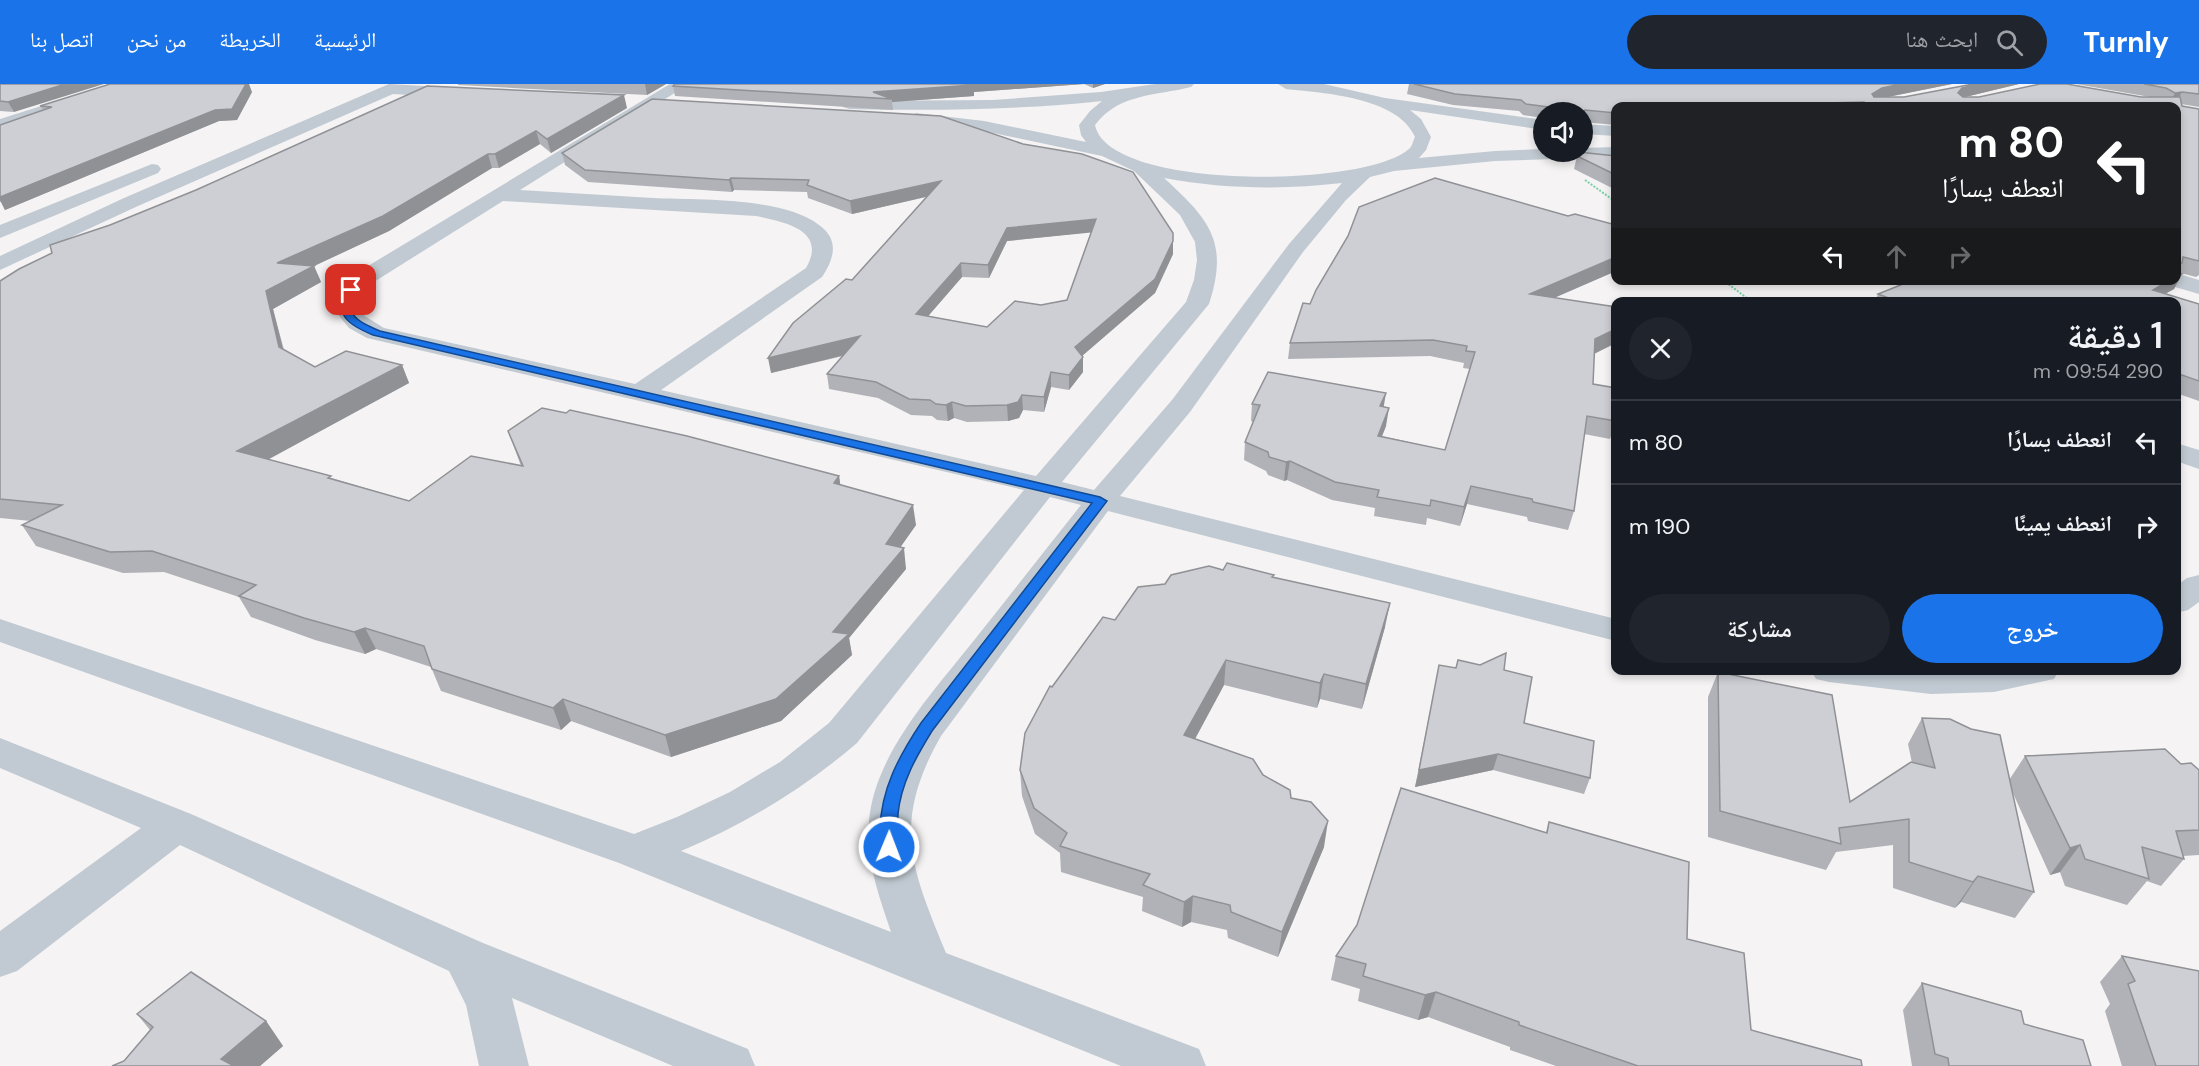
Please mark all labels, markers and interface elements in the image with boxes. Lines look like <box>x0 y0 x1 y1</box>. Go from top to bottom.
search box <box>1627 15 2047 69</box>
text: Turnly <box>2083 24 2169 61</box>
text: ابحث هنا <box>1905 25 1978 54</box>
text: اتصل بنا <box>30 26 94 54</box>
text: من نحن <box>127 26 186 54</box>
text: الخريطة <box>219 26 281 54</box>
text: الرئيسية <box>314 26 376 54</box>
icon: search <box>1993 26 2026 59</box>
map controls <box>1533 102 1593 162</box>
button: sound <box>1533 102 1593 162</box>
text: 80 m <box>1958 115 2064 170</box>
icon: left <box>2085 126 2163 204</box>
text: انعطف يسارًا <box>1942 170 2064 205</box>
icon: left <box>1817 240 1850 273</box>
icon: ahead <box>1880 240 1913 273</box>
icon: right <box>1943 240 1976 273</box>
pin <box>325 264 376 315</box>
icon: arrive <box>334 273 367 306</box>
text: 1 دقيقة <box>2067 312 2163 359</box>
button: close <box>1629 317 1692 380</box>
text: 290 m · 09:54 <box>2033 358 2163 384</box>
text: انعطف يسارًا <box>2007 425 2112 454</box>
icon: left <box>2130 426 2163 459</box>
text: 80 m <box>1629 428 1683 457</box>
text: انعطف يمينًا <box>2014 509 2112 538</box>
icon: right <box>2130 510 2163 543</box>
text: 190 m <box>1629 512 1690 541</box>
button: مشاركة <box>1629 594 1890 663</box>
button: خروج <box>1902 594 2163 663</box>
position arrow <box>857 815 921 879</box>

